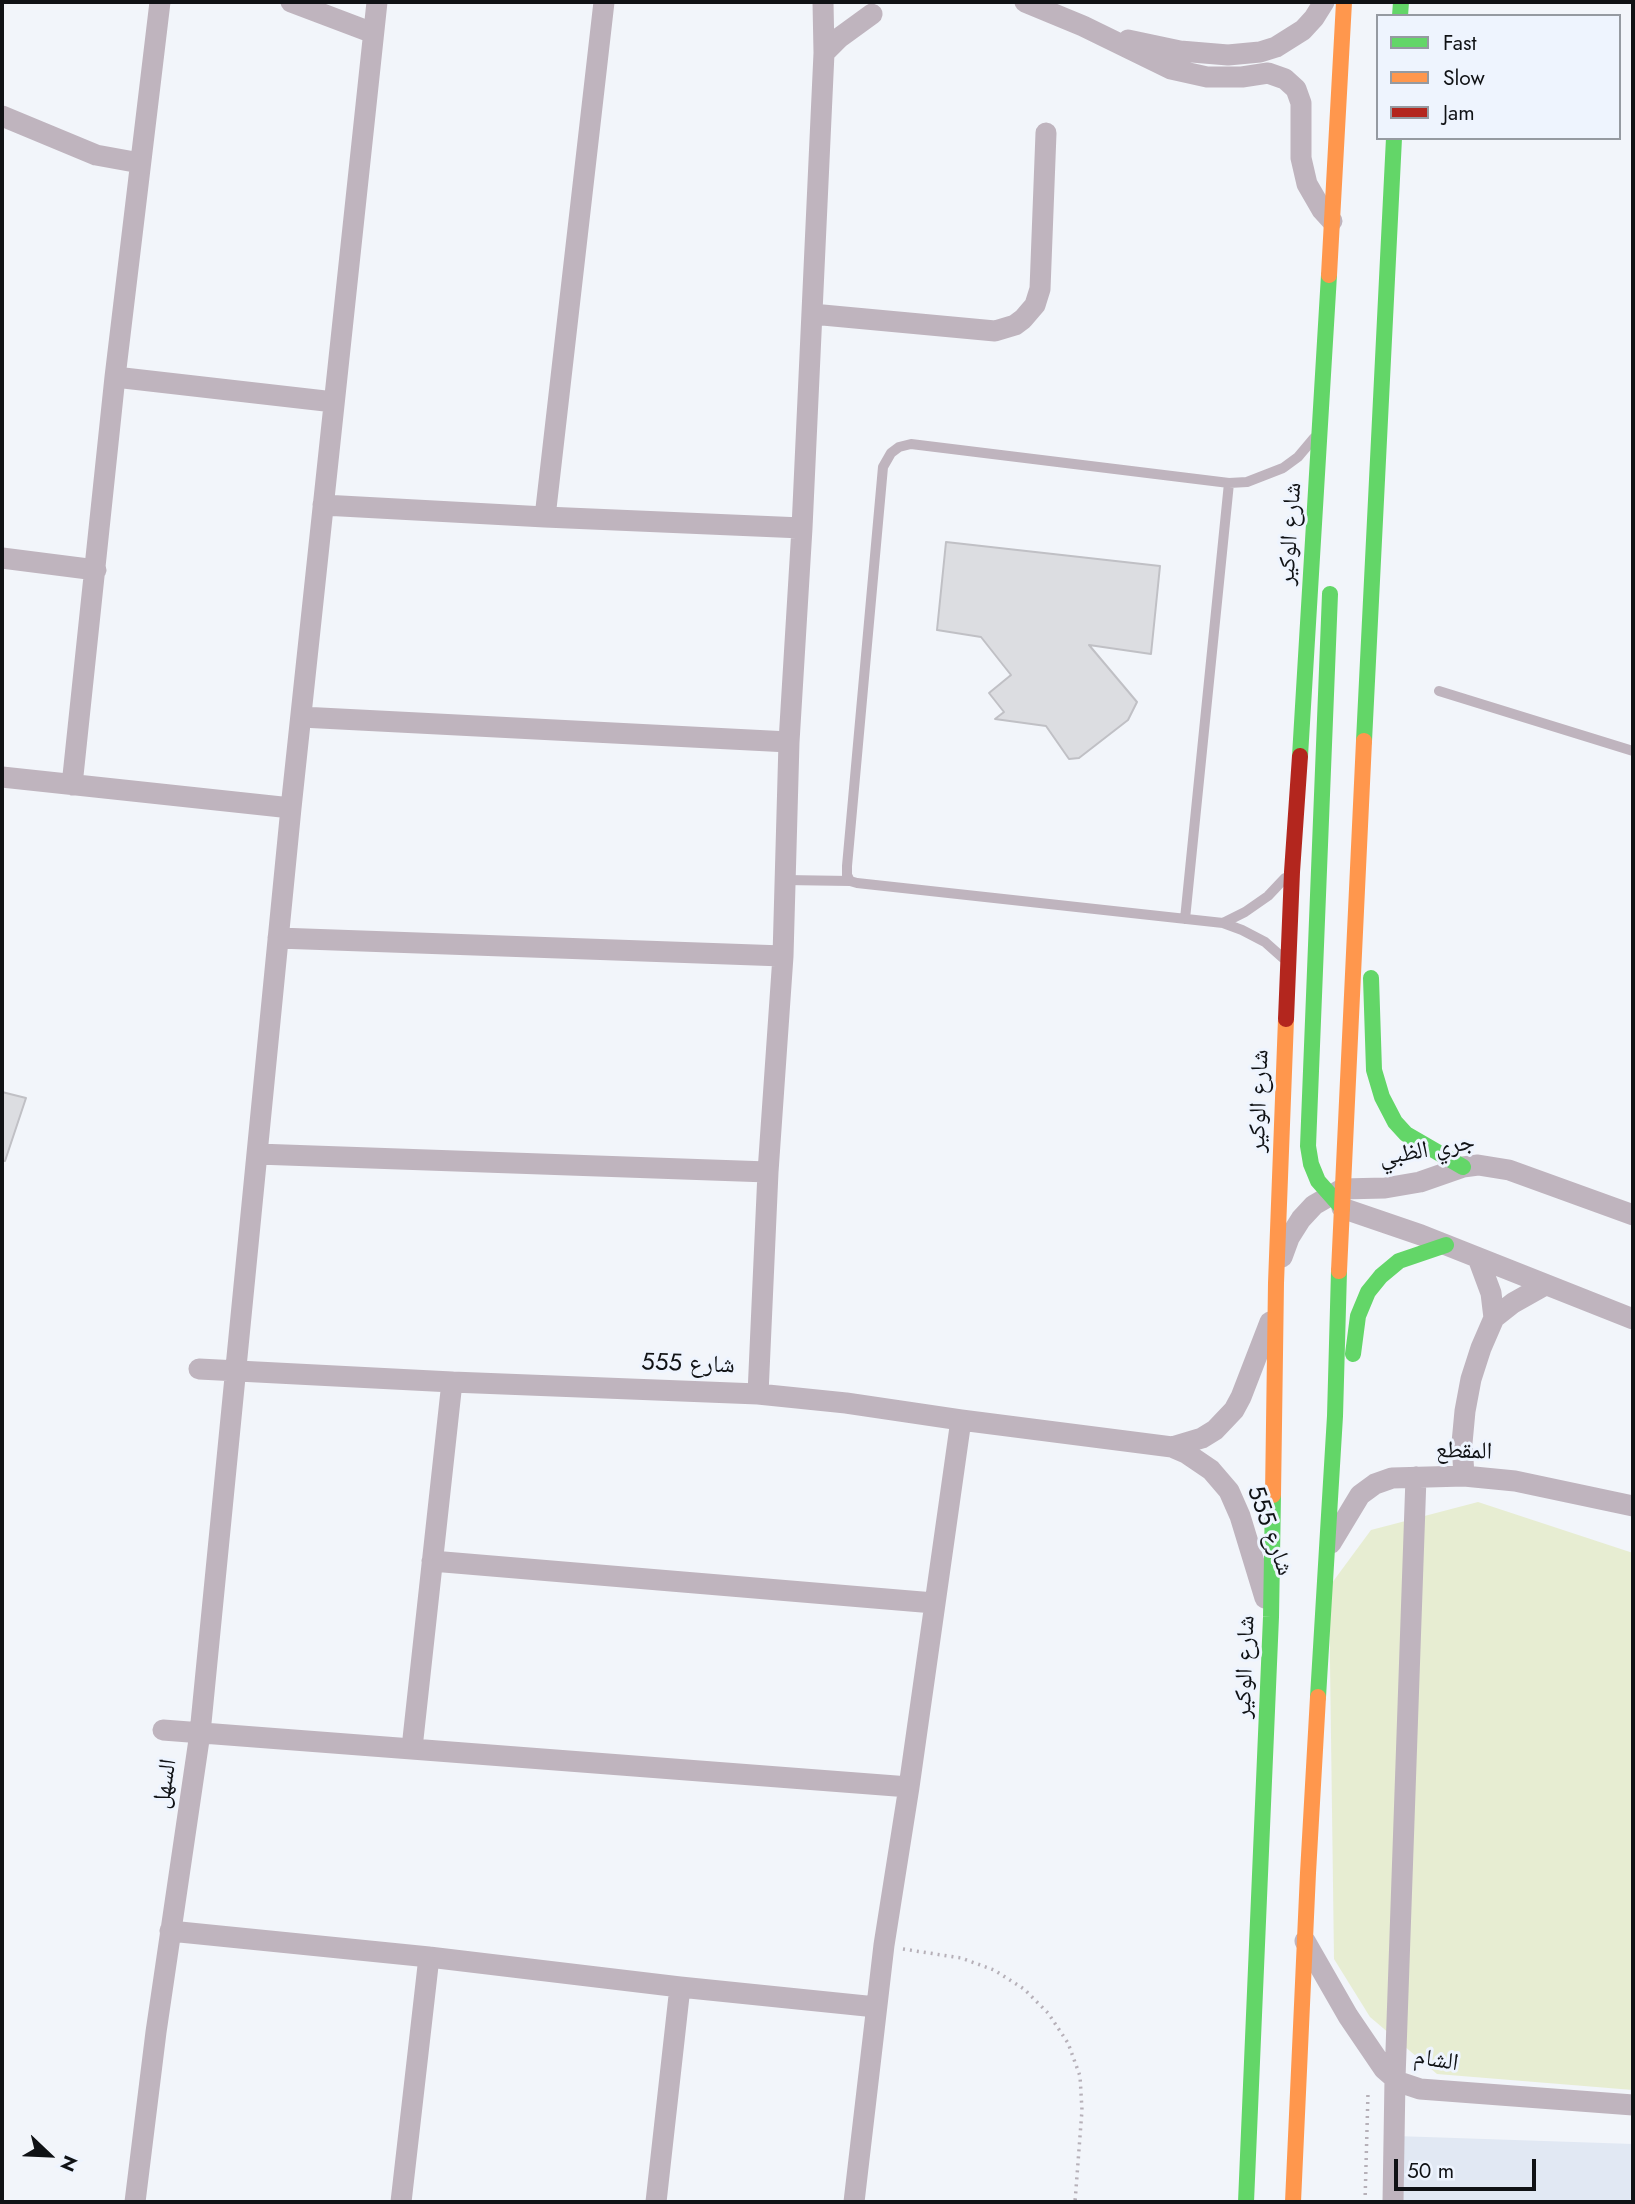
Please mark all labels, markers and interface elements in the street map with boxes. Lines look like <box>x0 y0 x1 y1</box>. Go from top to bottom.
legend <box>1376 14 1621 140</box>
text: Fast <box>1443 28 1476 58</box>
text: Slow <box>1443 63 1485 93</box>
text: Jam <box>1443 98 1475 128</box>
street label: شارع الوكير <box>1273 482 1309 586</box>
street label: شارع الوكير <box>1244 1049 1276 1153</box>
street label: جري الظبي <box>1377 1128 1477 1174</box>
street label: شارع 555 <box>641 1349 735 1381</box>
street label: المقطع <box>1435 1437 1493 1467</box>
street label: شارع 555 <box>1239 1482 1299 1580</box>
street label: شارع الوكير <box>1230 1615 1262 1719</box>
street label: السهل <box>148 1757 184 1811</box>
street label: الشام <box>1412 2043 1460 2079</box>
north arrow <box>14 2120 84 2190</box>
scale bar <box>1397 2144 1539 2188</box>
text: N <box>53 2151 84 2176</box>
text: 50 m <box>1407 2156 1454 2186</box>

